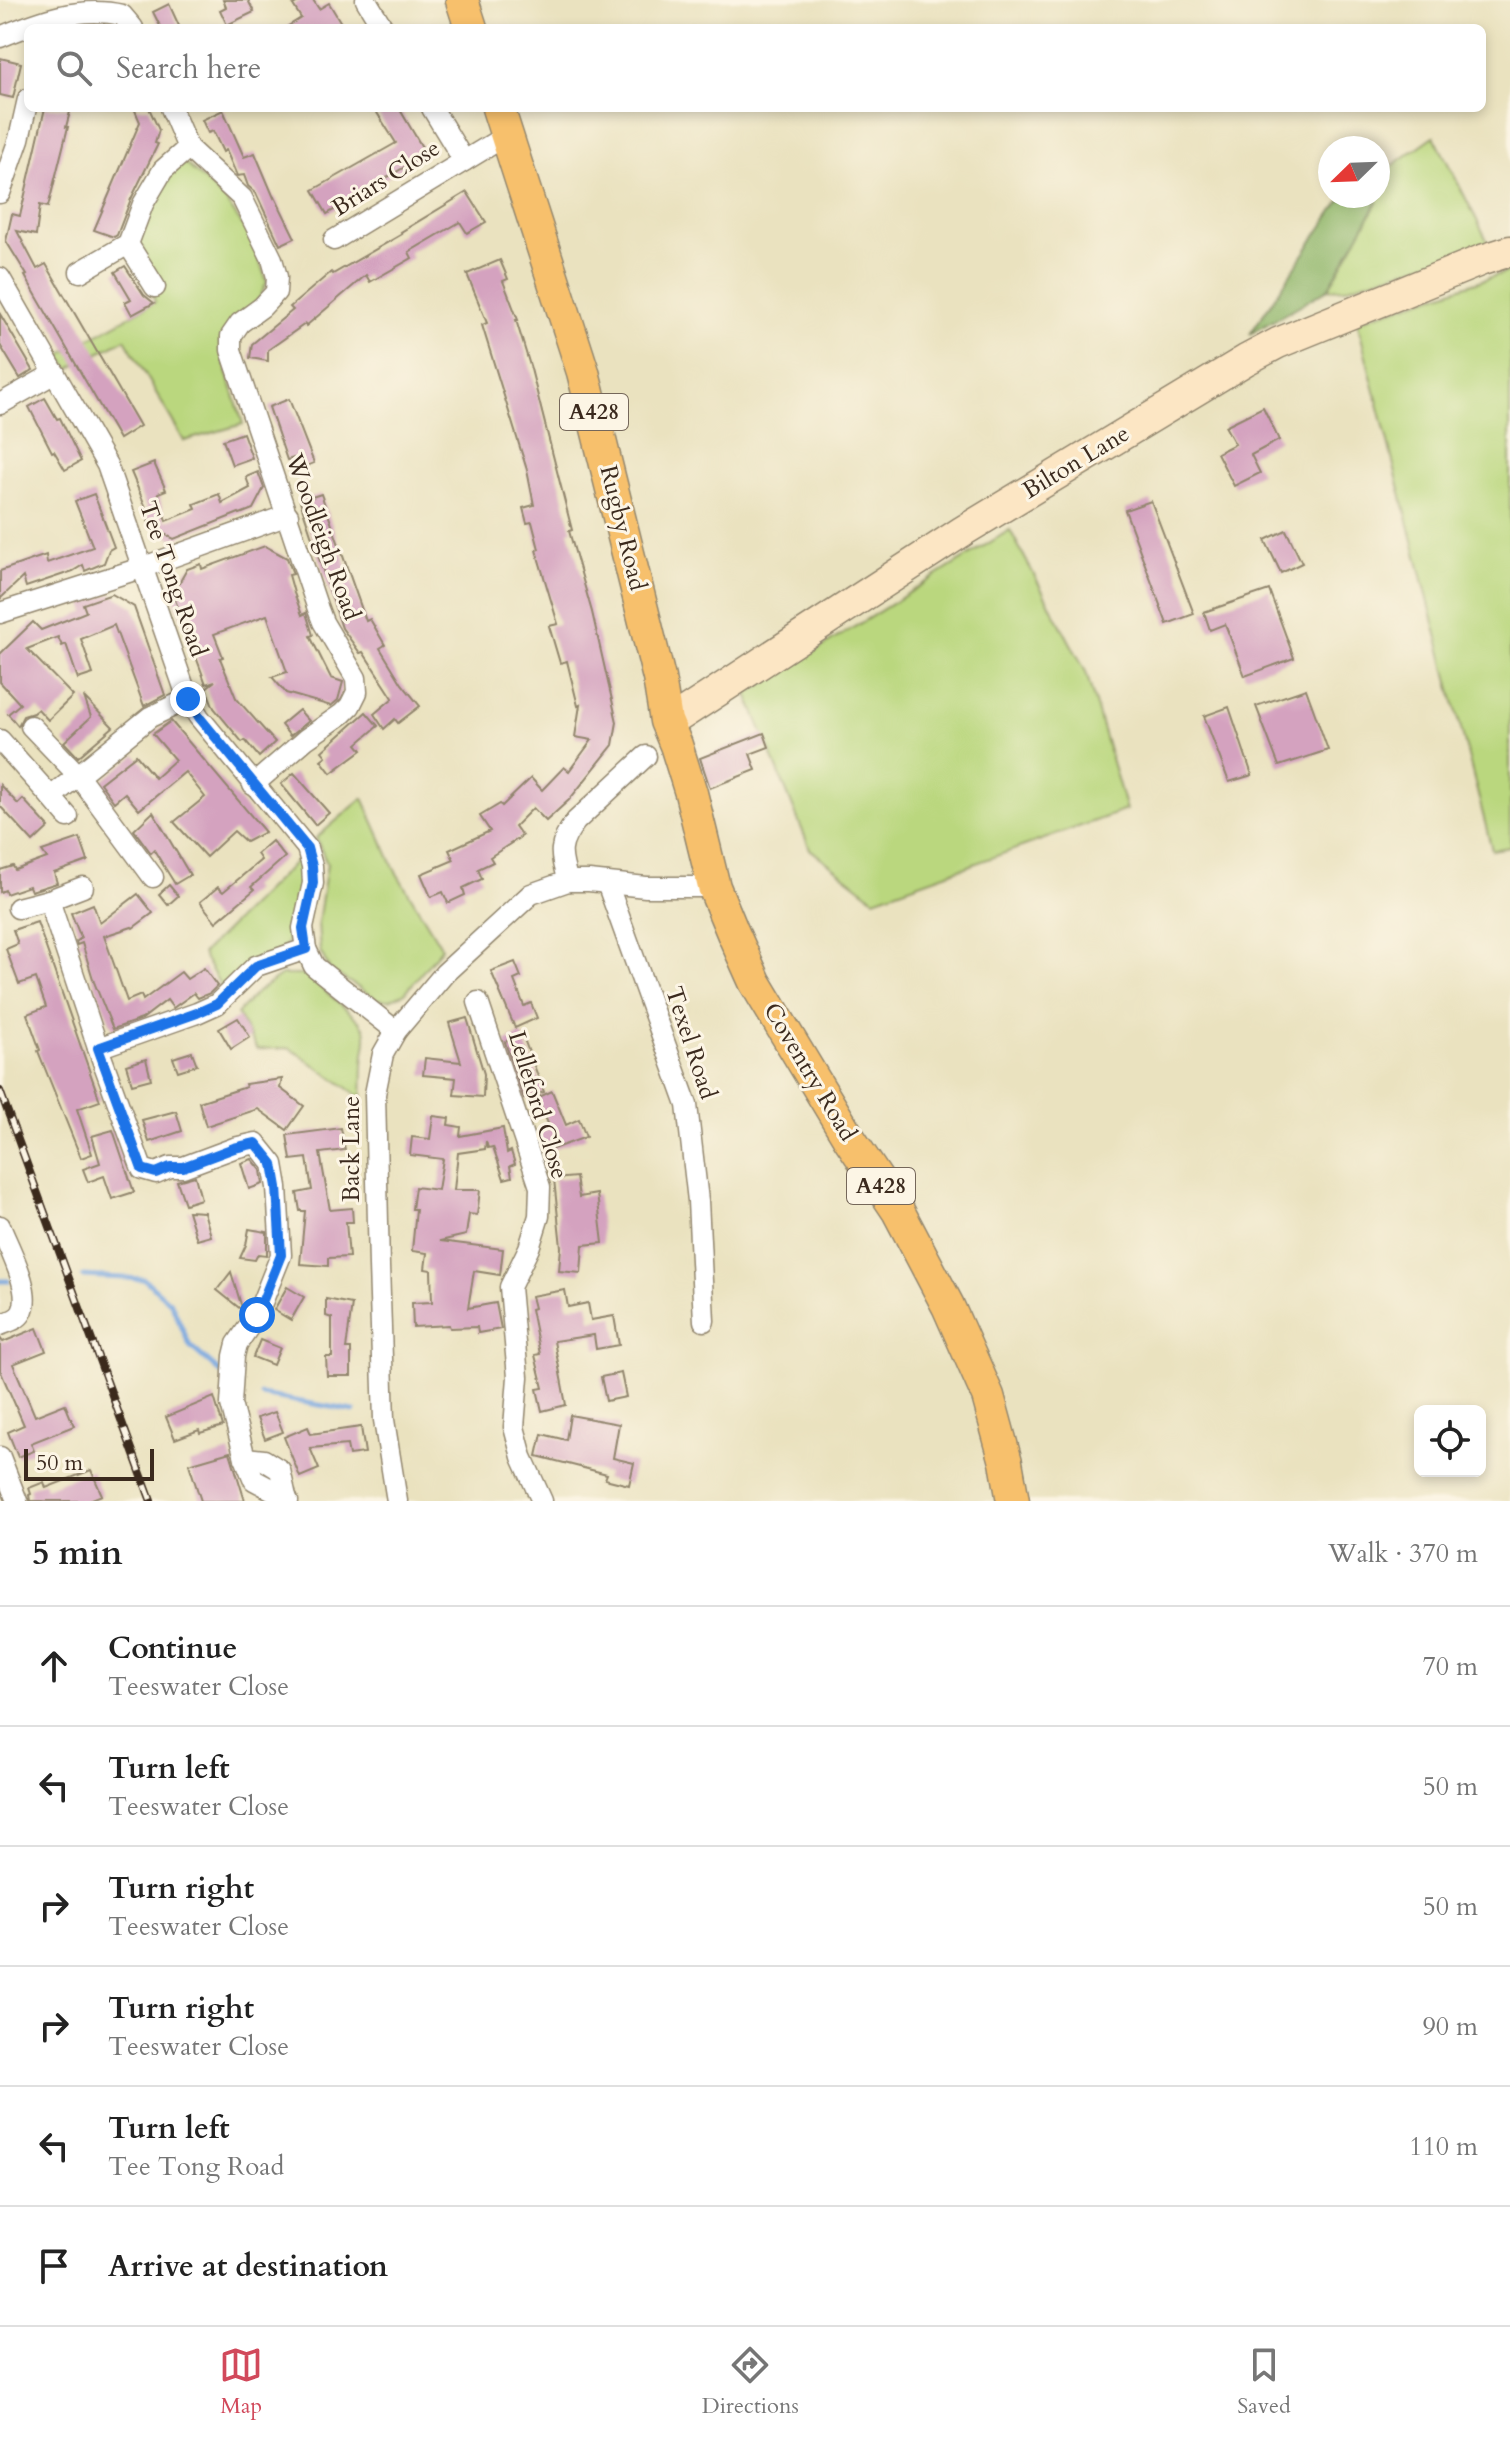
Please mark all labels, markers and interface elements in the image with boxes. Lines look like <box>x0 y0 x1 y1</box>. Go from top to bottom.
search box <box>24 24 1486 112</box>
icon: search <box>52 46 96 90</box>
text: Search here <box>116 48 261 89</box>
street label: Briars Close <box>326 132 446 224</box>
north arrow <box>1318 136 1390 208</box>
road number: A428 <box>560 394 628 430</box>
street label: Bilton Lane <box>1016 417 1136 507</box>
street label: Woodleigh Road <box>277 448 368 625</box>
street label: Rugby Road <box>592 462 655 594</box>
street label: Tee Tong Road <box>131 497 215 662</box>
route end <box>170 681 206 717</box>
street label: Texel Road <box>657 982 725 1104</box>
street label: Coventry Road <box>756 997 864 1148</box>
street label: Lelleford Close <box>500 1027 576 1183</box>
street label: Back Lane <box>335 1096 368 1202</box>
road number: A428 <box>847 1168 915 1204</box>
route start <box>239 1297 275 1333</box>
map controls <box>1414 1405 1486 1477</box>
button: locate <box>1414 1405 1486 1477</box>
scale bar <box>24 1445 154 1481</box>
text: 50 m <box>36 1448 83 1478</box>
text: 5 min <box>32 1530 123 1576</box>
text: Walk · 370 m <box>1328 1536 1478 1571</box>
text: Continue <box>108 1628 237 1669</box>
icon: ahead <box>32 1644 76 1688</box>
text: 70 m <box>1422 1649 1478 1684</box>
text: Teeswater Close <box>108 1669 289 1704</box>
text: Turn left <box>108 1748 230 1789</box>
icon: left <box>32 1764 76 1808</box>
text: 50 m <box>1422 1769 1478 1804</box>
text: Teeswater Close <box>108 1789 289 1824</box>
text: Turn right <box>108 1868 254 1909</box>
icon: right <box>32 1884 76 1928</box>
text: 50 m <box>1422 1889 1478 1924</box>
text: Teeswater Close <box>108 1909 289 1944</box>
text: Turn right <box>108 1988 254 2029</box>
icon: right <box>32 2004 76 2048</box>
text: 90 m <box>1422 2009 1478 2044</box>
text: Teeswater Close <box>108 2029 289 2064</box>
text: Turn left <box>108 2108 230 2149</box>
icon: left <box>32 2124 76 2168</box>
text: 110 m <box>1409 2129 1478 2164</box>
text: Tee Tong Road <box>108 2149 284 2184</box>
icon: arrive <box>32 2244 76 2288</box>
text: Arrive at destination <box>108 2246 388 2287</box>
tab: Map <box>219 2343 263 2421</box>
tab: Directions <box>702 2343 799 2421</box>
tab: Saved <box>1237 2343 1291 2421</box>

